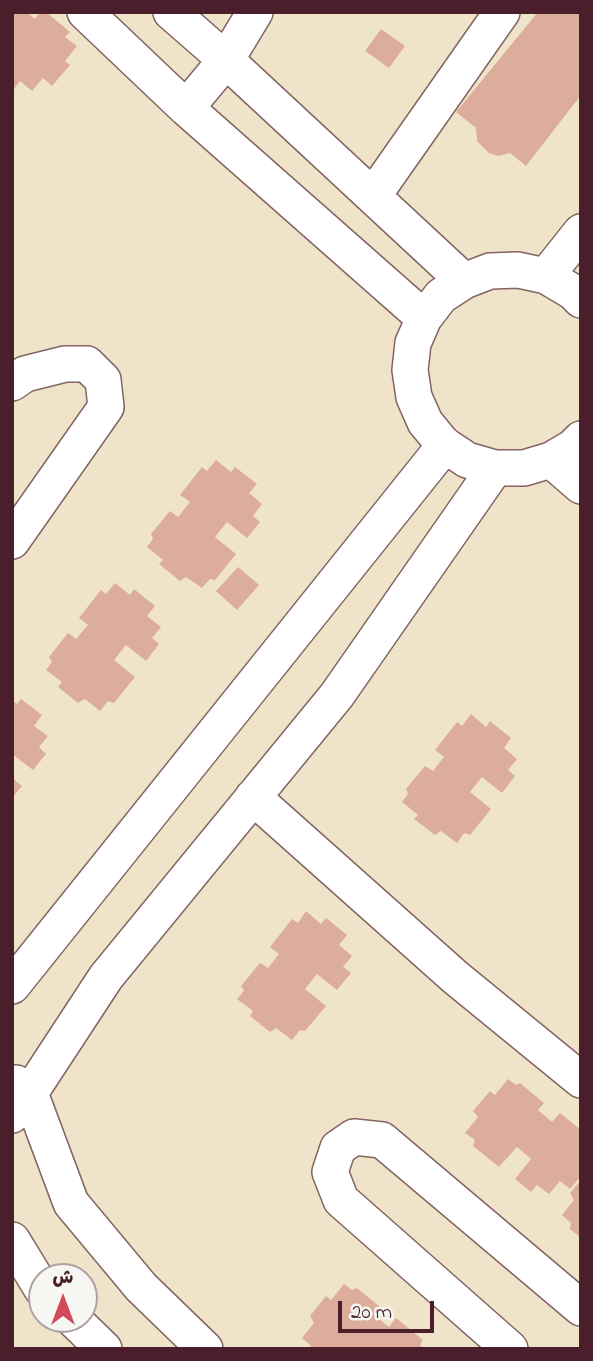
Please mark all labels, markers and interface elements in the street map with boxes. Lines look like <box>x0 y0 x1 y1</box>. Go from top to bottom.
north arrow <box>28 1263 98 1333</box>
text: ش <box>53 1265 73 1292</box>
scale bar <box>341 1288 437 1332</box>
text: 20 m <box>351 1298 392 1328</box>

